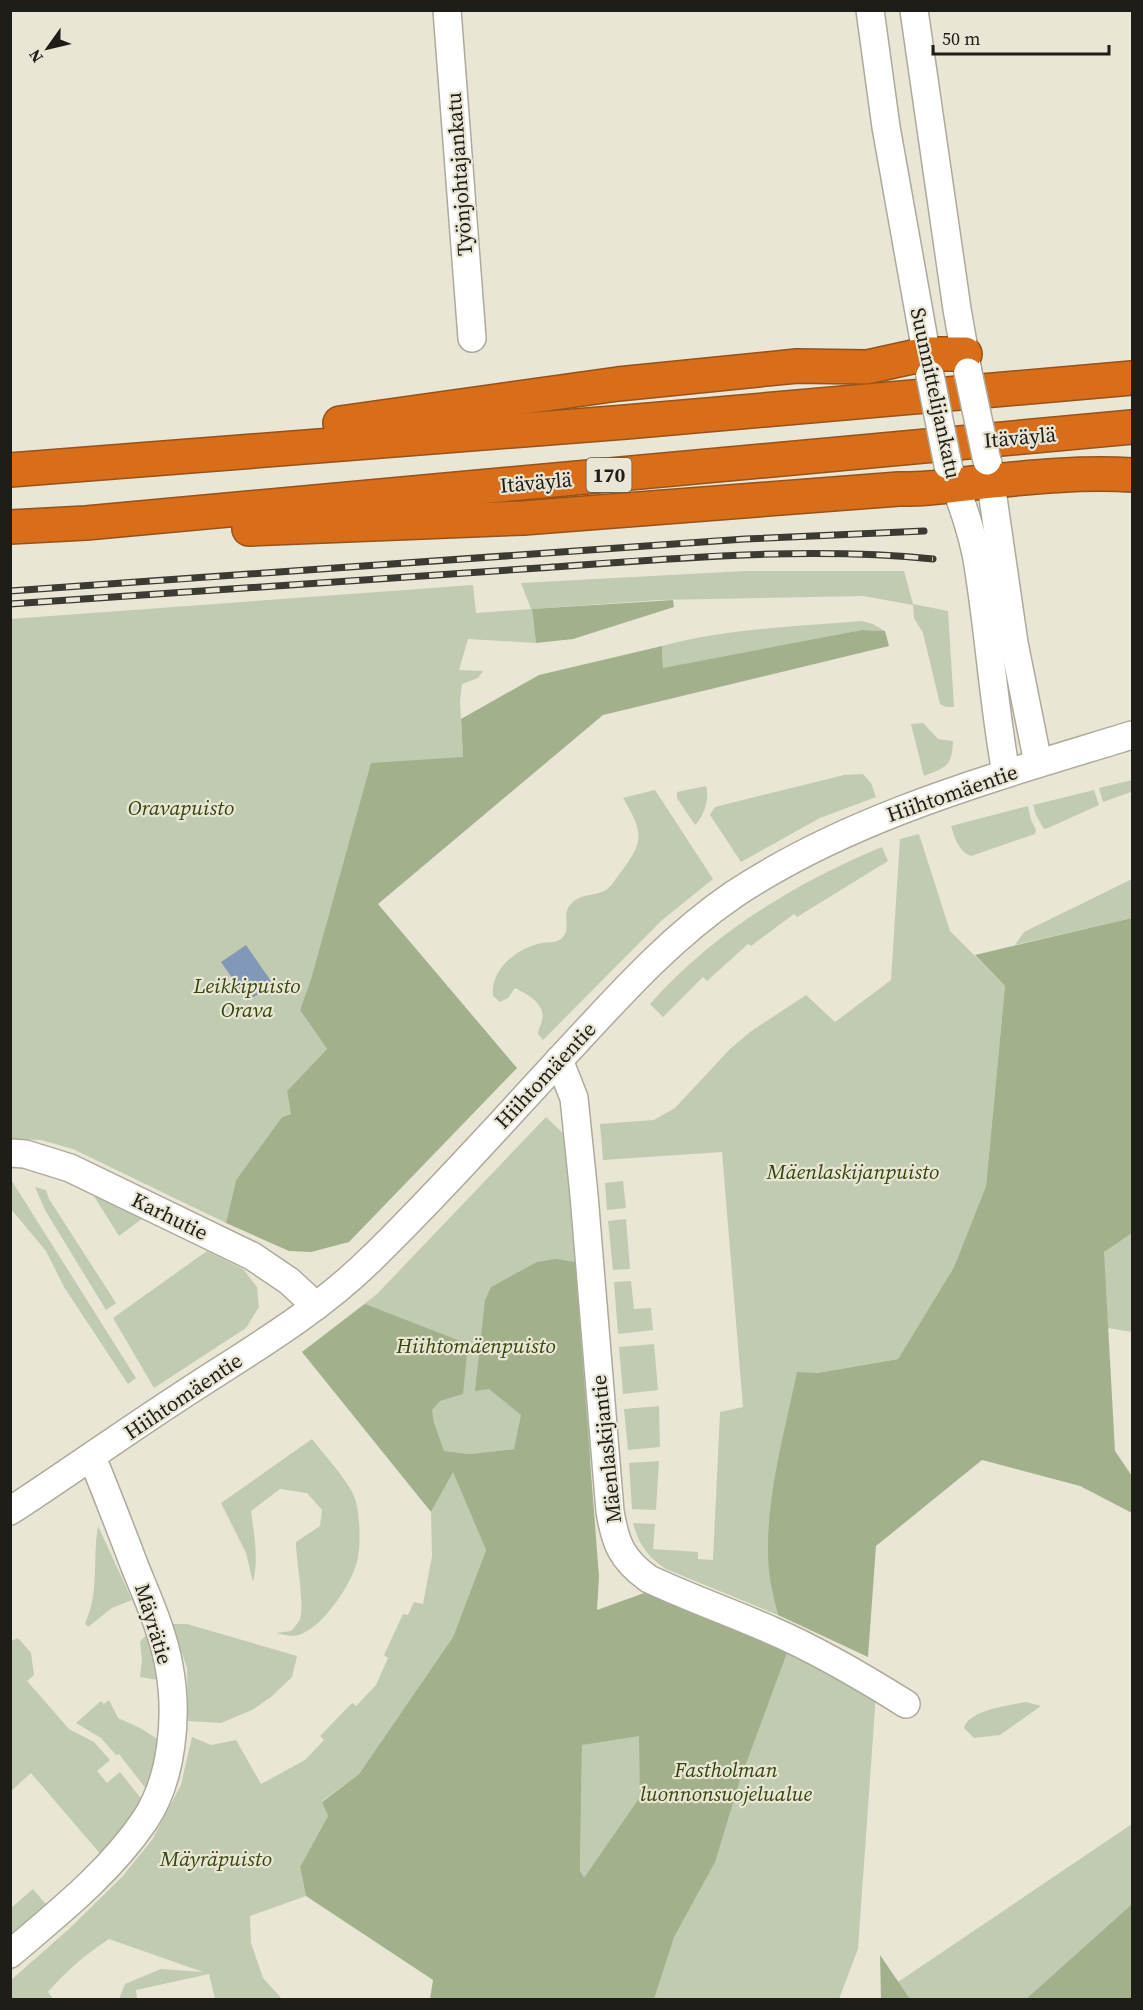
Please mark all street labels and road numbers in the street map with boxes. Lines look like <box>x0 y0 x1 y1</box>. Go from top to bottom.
street label: Työnjohtajankatu <box>439 91 479 257</box>
street label: Suunnittelijankatu <box>904 305 968 481</box>
street label: Itäväylä <box>983 419 1058 455</box>
road number: 170 <box>586 458 632 492</box>
street label: Itäväylä <box>499 464 574 500</box>
street label: Hiihtomäentie <box>883 757 1021 829</box>
street label: Hiihtomäentie <box>488 1015 602 1135</box>
street label: Karhutie <box>127 1185 213 1247</box>
street label: Hiihtomäentie <box>118 1346 248 1446</box>
street label: Mäenlaskijantie <box>584 1373 628 1525</box>
street label: Mäyrätie <box>128 1580 180 1668</box>

